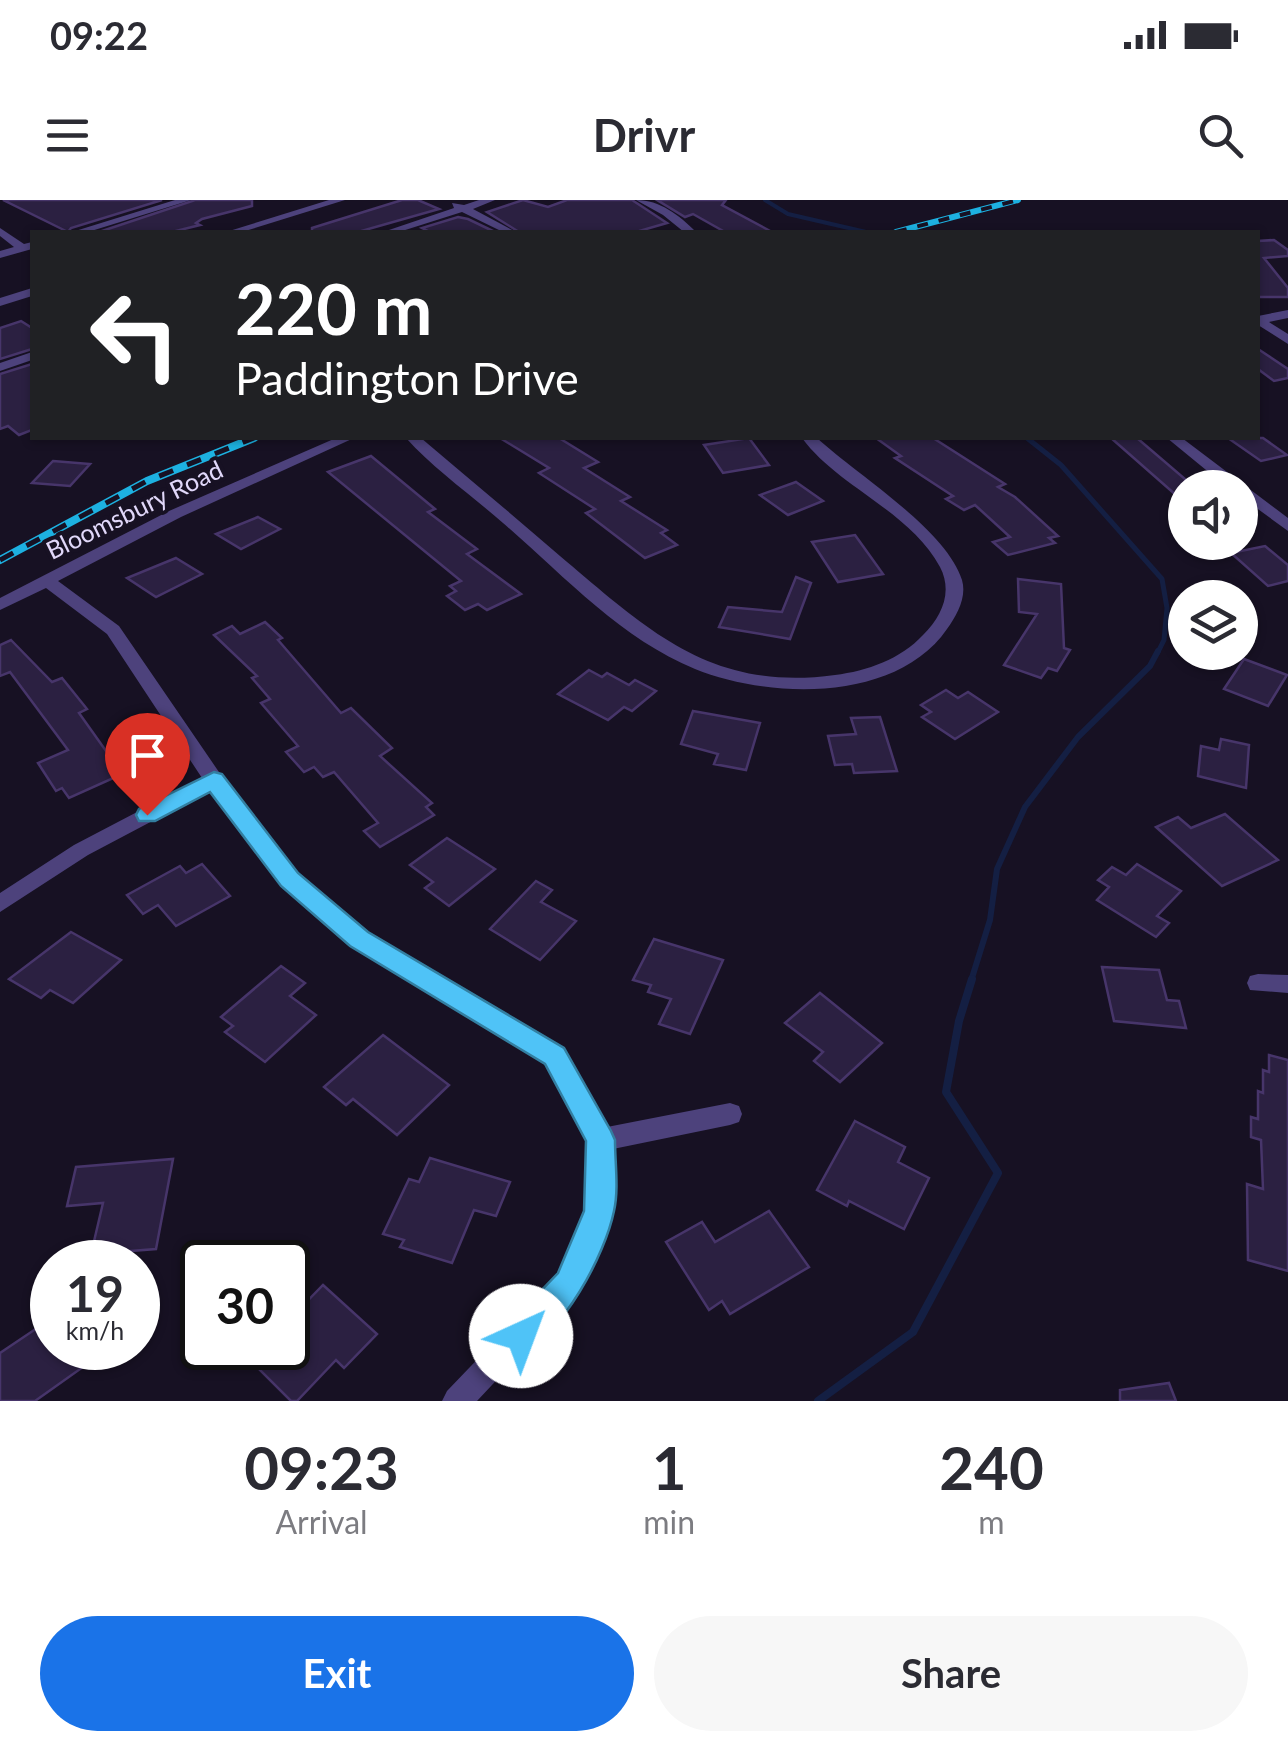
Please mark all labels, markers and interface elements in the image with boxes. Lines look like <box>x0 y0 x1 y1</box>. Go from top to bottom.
text: 09:22 <box>50 12 148 58</box>
icon: menu <box>40 108 95 163</box>
text: Drivr <box>593 108 695 162</box>
icon: search <box>1193 108 1248 163</box>
text: 220 m <box>235 266 432 350</box>
icon: left <box>70 270 200 400</box>
text: Paddington Drive <box>235 351 579 405</box>
street label: Bloomsbury Road <box>41 453 227 565</box>
map controls <box>1168 470 1258 670</box>
button: sound <box>1168 470 1258 560</box>
button: layers <box>1168 580 1258 670</box>
pin <box>105 713 190 816</box>
icon: arrive <box>120 728 175 783</box>
speed limit sign: 30 <box>180 1240 310 1370</box>
text: 19 <box>66 1263 124 1323</box>
position arrow <box>469 1284 573 1388</box>
text: km/h <box>66 1315 124 1345</box>
text: 09:23 <box>244 1431 399 1503</box>
text: 1 <box>652 1431 687 1503</box>
text: 240 <box>939 1431 1044 1503</box>
text: Arrival <box>275 1502 368 1541</box>
text: min <box>643 1502 695 1541</box>
text: m <box>978 1502 1005 1541</box>
button: Exit <box>40 1616 634 1731</box>
button: Share <box>654 1616 1248 1731</box>

